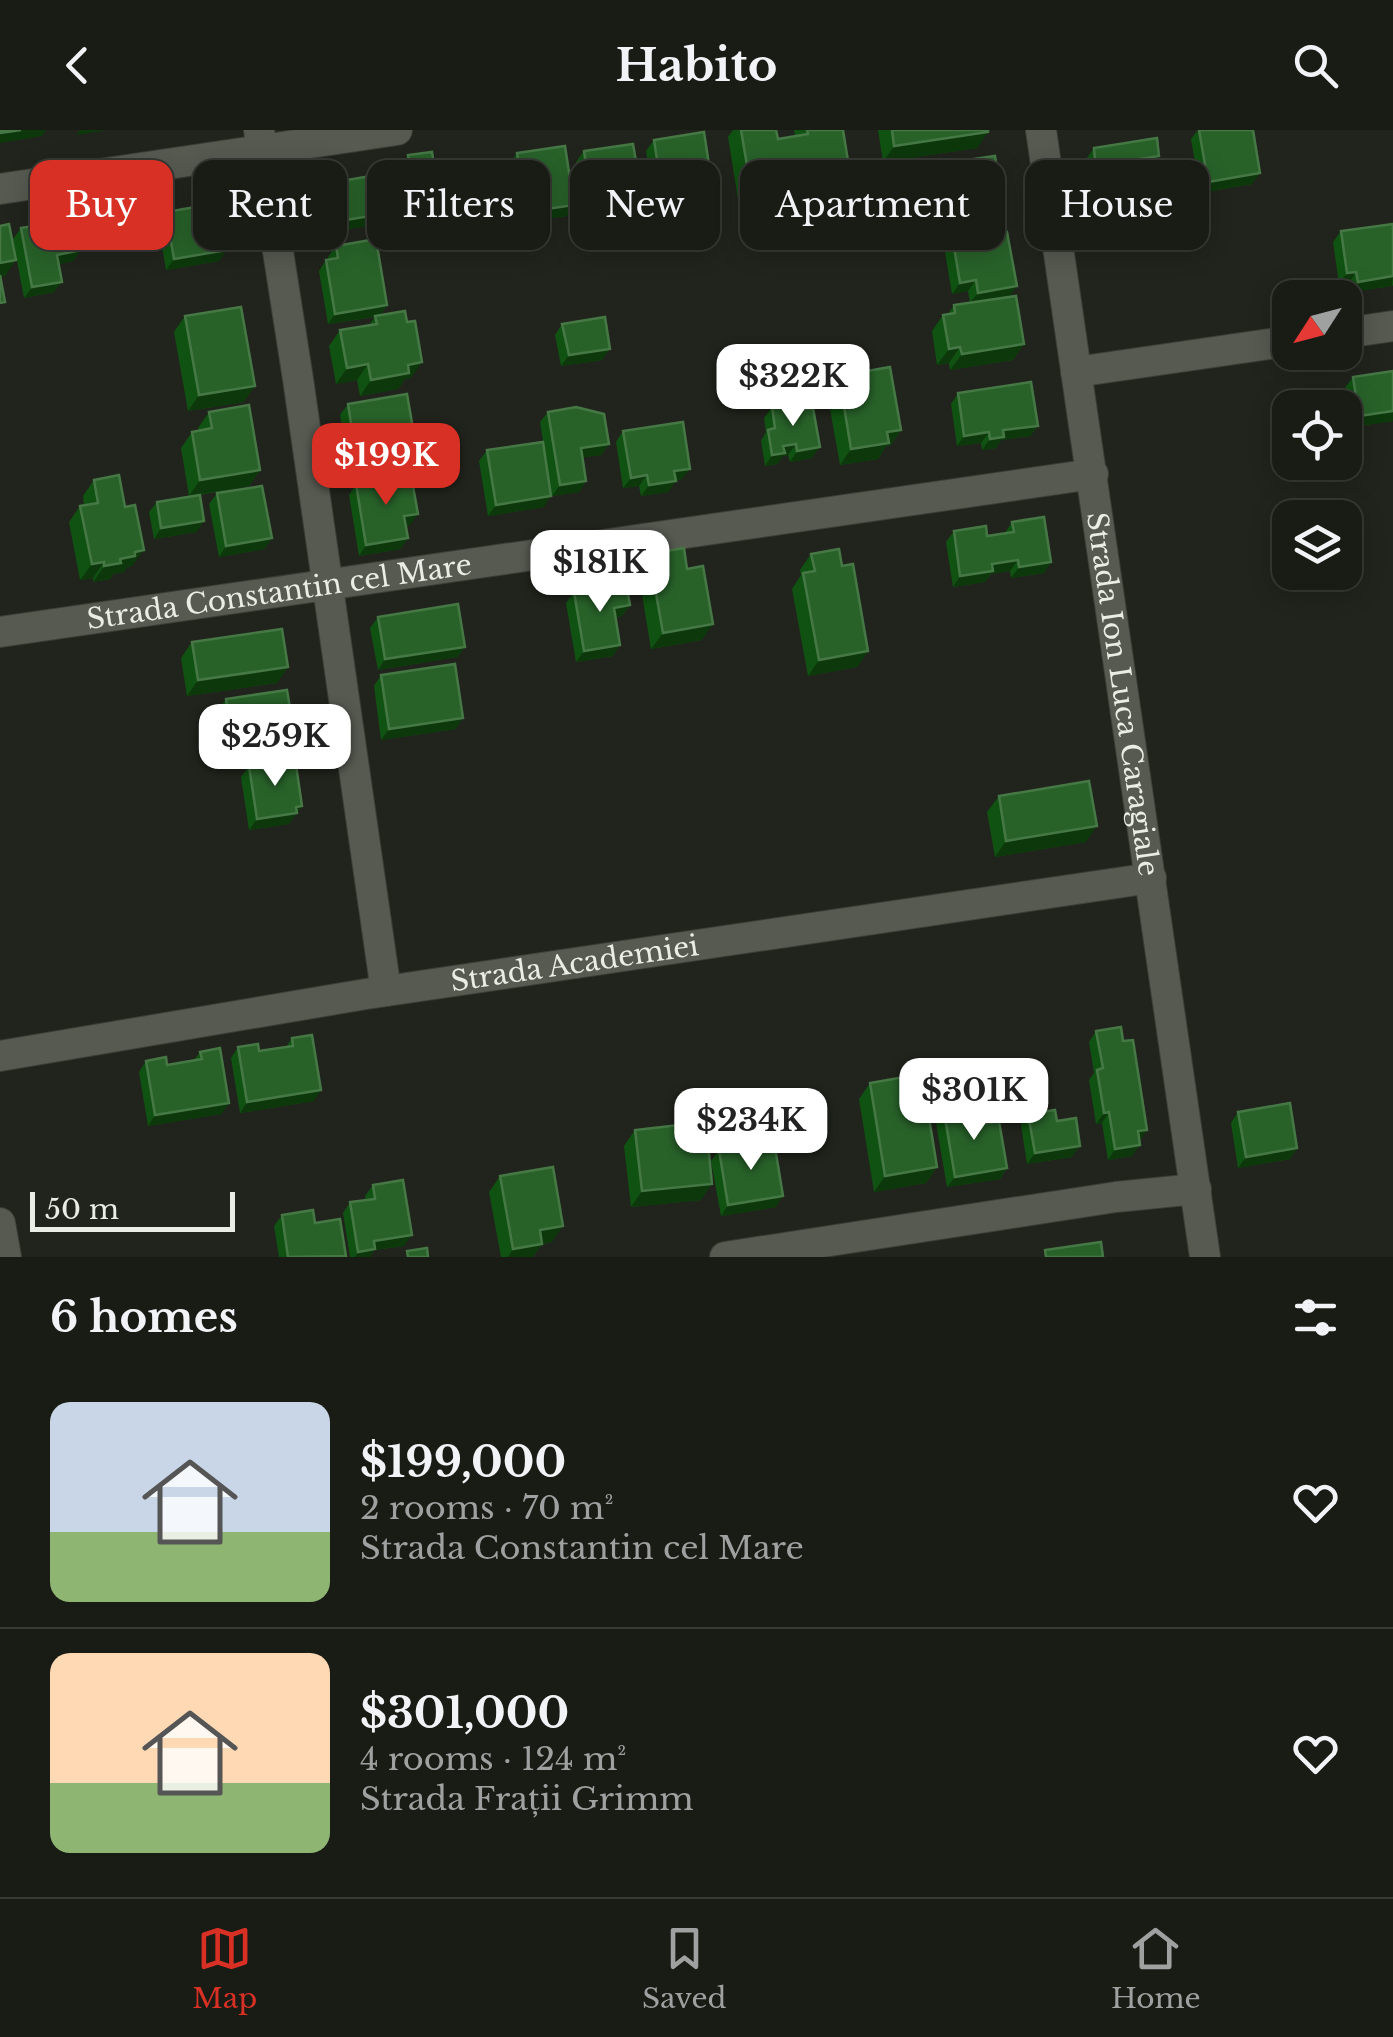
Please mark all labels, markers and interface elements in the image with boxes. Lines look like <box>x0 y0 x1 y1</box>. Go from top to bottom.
text: Habito <box>616 37 777 93</box>
icon: back <box>50 38 105 93</box>
icon: search <box>1288 38 1343 93</box>
chip: Buy <box>30 160 173 250</box>
chip: Rent <box>193 160 347 250</box>
chip: Filters <box>367 160 550 250</box>
chip: New <box>570 160 720 250</box>
chip: Apartment <box>740 160 1005 250</box>
chip: House <box>1025 160 1209 250</box>
north arrow <box>1272 280 1362 370</box>
map controls <box>1272 280 1362 590</box>
pin: $322K <box>723 344 863 429</box>
text: $322K <box>739 356 847 396</box>
button: locate <box>1272 390 1362 480</box>
pin: $199K <box>316 423 456 508</box>
text: $199K <box>334 435 438 475</box>
button: layers <box>1272 500 1362 590</box>
street label: Strada Ion Luca Caragiale <box>1079 510 1167 878</box>
pin: $181K <box>530 530 670 615</box>
text: $181K <box>552 542 648 582</box>
street label: Strada Constantin cel Mare <box>84 547 474 637</box>
pin: $259K <box>205 704 345 789</box>
text: $259K <box>221 716 329 756</box>
street label: Strada Academiei <box>448 928 701 999</box>
pin: $301K <box>904 1058 1044 1143</box>
text: $301K <box>921 1070 1027 1110</box>
pin: $234K <box>681 1088 821 1173</box>
text: $234K <box>696 1100 806 1140</box>
scale bar <box>30 1187 235 1232</box>
text: 50 m <box>45 1192 119 1227</box>
icon: filters <box>1288 1290 1343 1345</box>
text: 6 homes <box>50 1291 238 1343</box>
text: $199,000 <box>360 1436 566 1488</box>
icon: home <box>130 1442 250 1562</box>
icon: heart <box>1288 1475 1343 1530</box>
text: 2 rooms · 70 m² <box>360 1488 614 1528</box>
text: Strada Constantin cel Mare <box>360 1528 804 1568</box>
text: $301,000 <box>360 1687 569 1739</box>
icon: home <box>130 1693 250 1813</box>
icon: heart <box>1288 1726 1343 1781</box>
text: 4 rooms · 124 m² <box>360 1739 626 1779</box>
text: Strada Frații Grimm <box>360 1779 694 1819</box>
tab: Map <box>192 1921 257 2016</box>
tab: Saved <box>642 1921 726 2016</box>
tab: Home <box>1111 1921 1201 2016</box>

